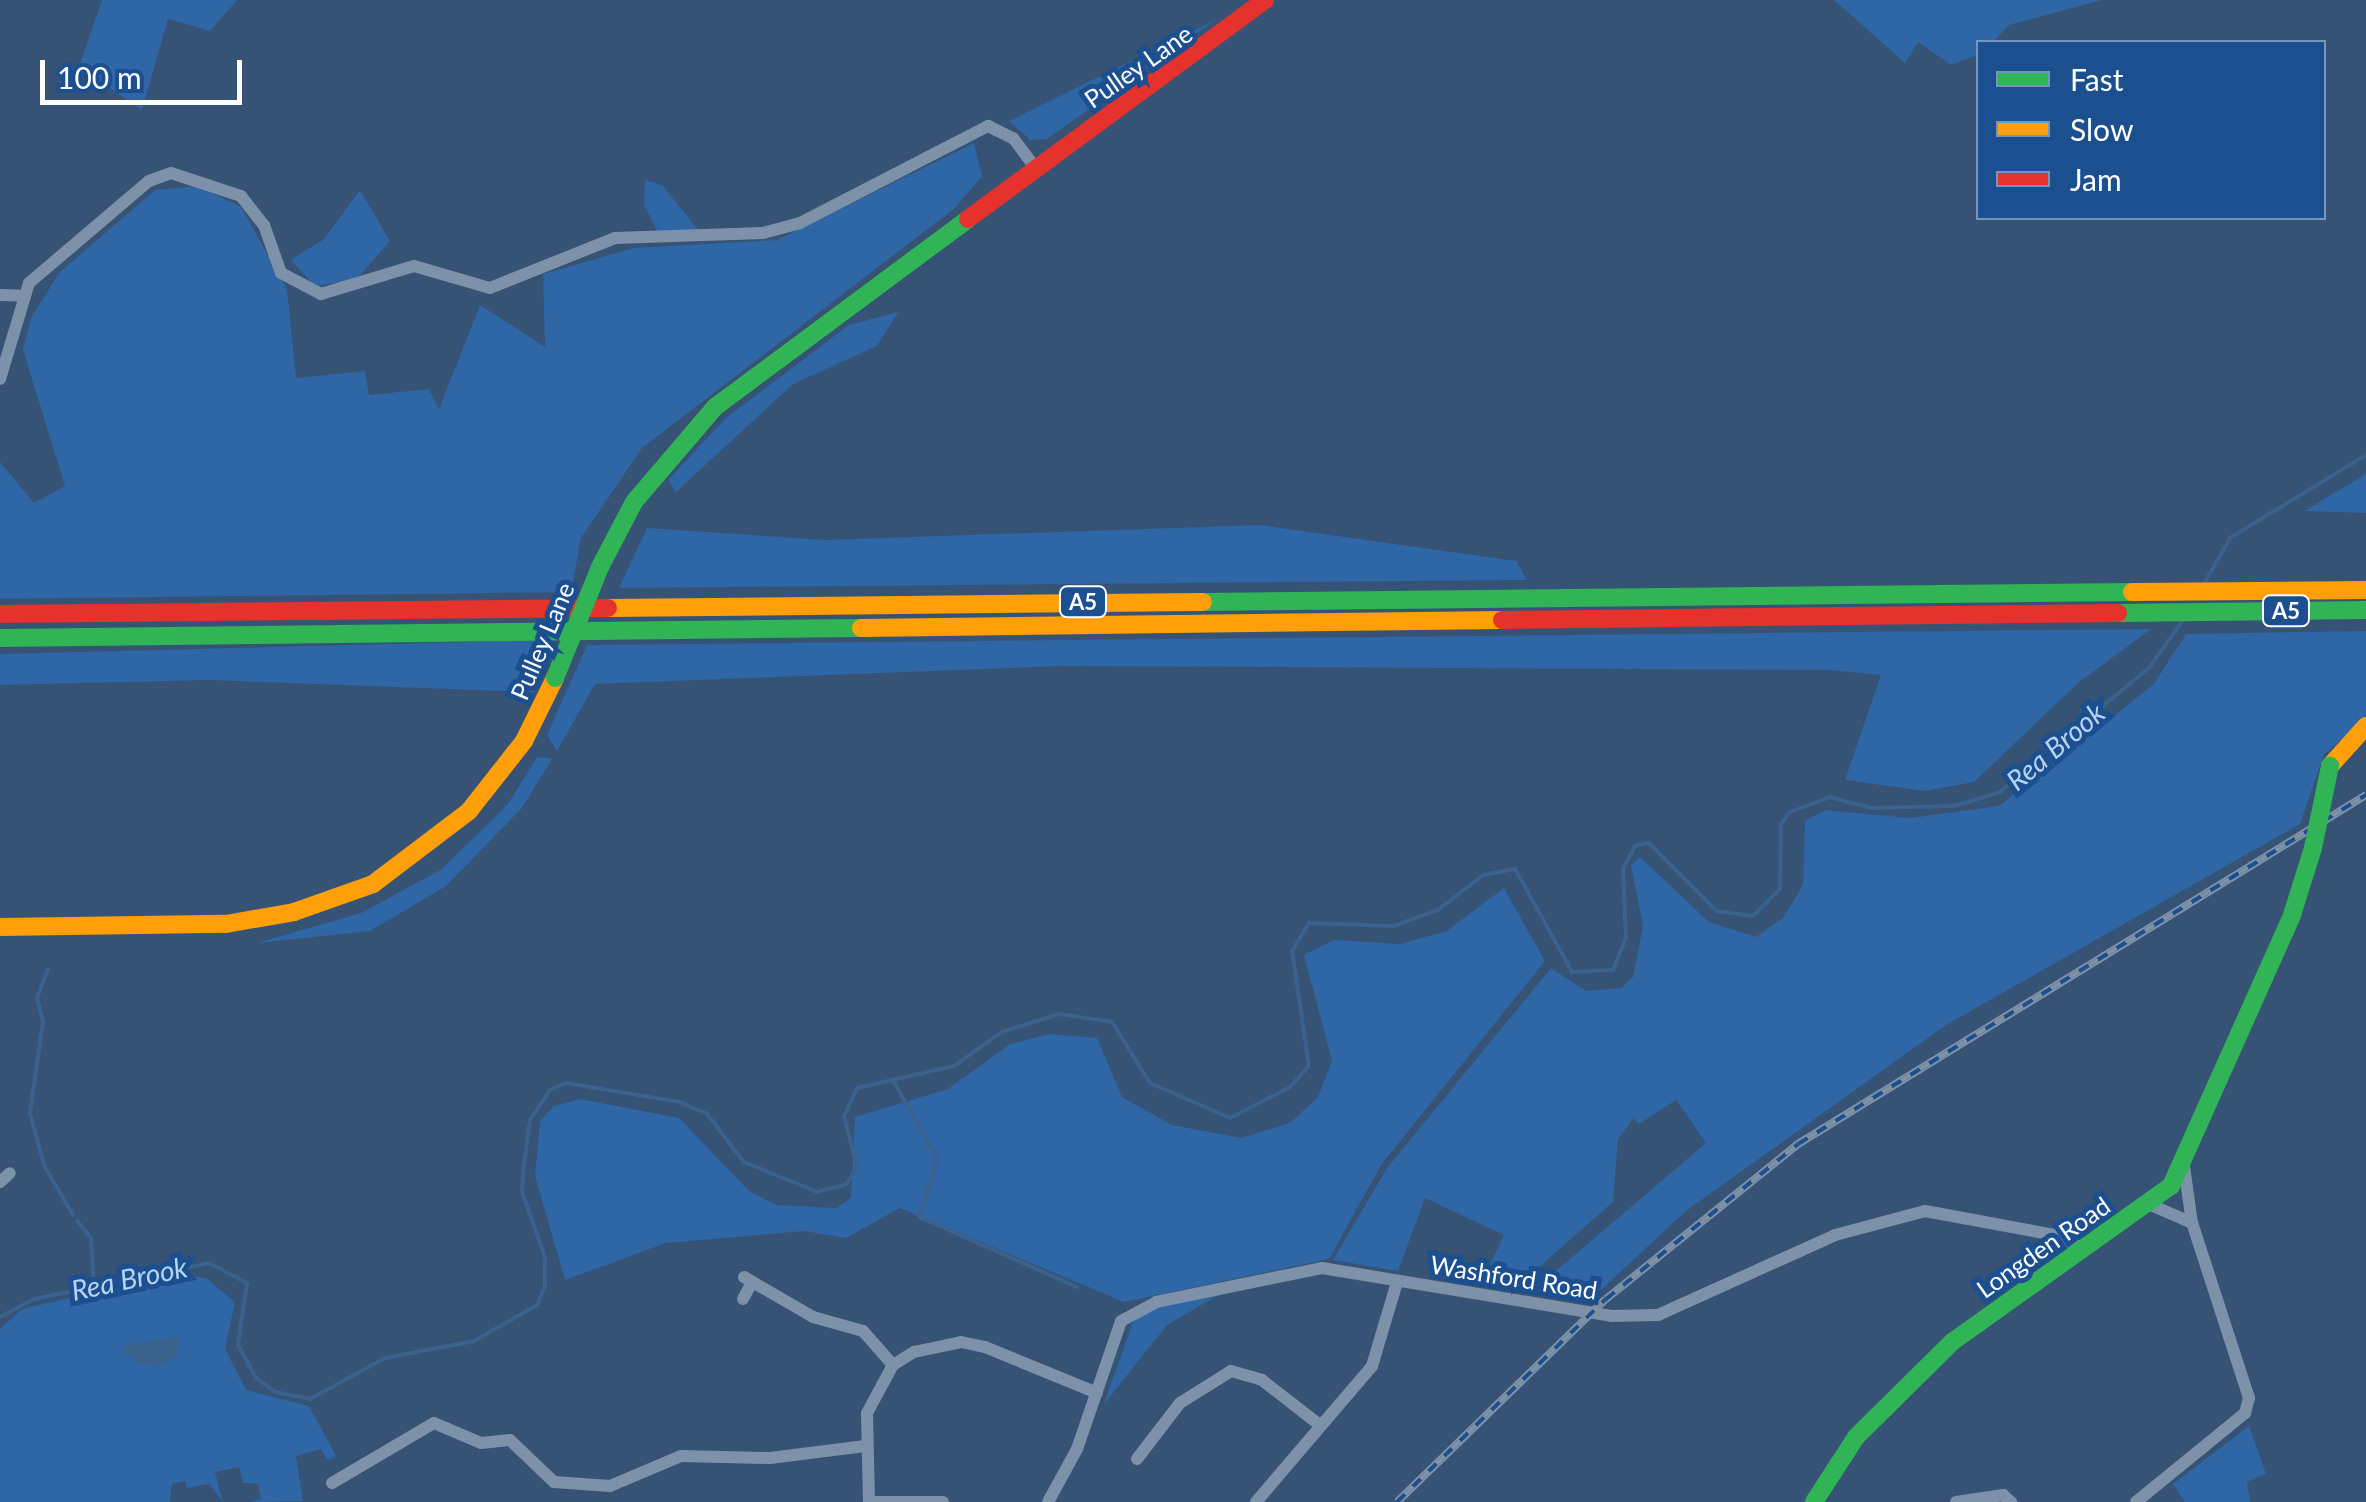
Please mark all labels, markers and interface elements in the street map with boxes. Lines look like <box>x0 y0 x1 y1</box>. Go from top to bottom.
street label: Pulley Lane <box>1078 18 1198 114</box>
scale bar <box>45 40 248 102</box>
legend <box>1976 40 2326 220</box>
text: 100 m <box>57 59 142 95</box>
text: Fast <box>2070 61 2124 97</box>
text: Slow <box>2070 111 2133 147</box>
text: Jam <box>2070 161 2122 197</box>
street label: Pulley Lane <box>504 578 580 704</box>
road number: A5 <box>1058 585 1108 619</box>
road number: A5 <box>2261 594 2311 628</box>
water label: Rea Brook <box>1999 695 2111 797</box>
street label: Longden Road <box>1971 1190 2115 1304</box>
water label: Rea Brook <box>68 1249 190 1307</box>
street label: Washford Road <box>1428 1249 1600 1305</box>

